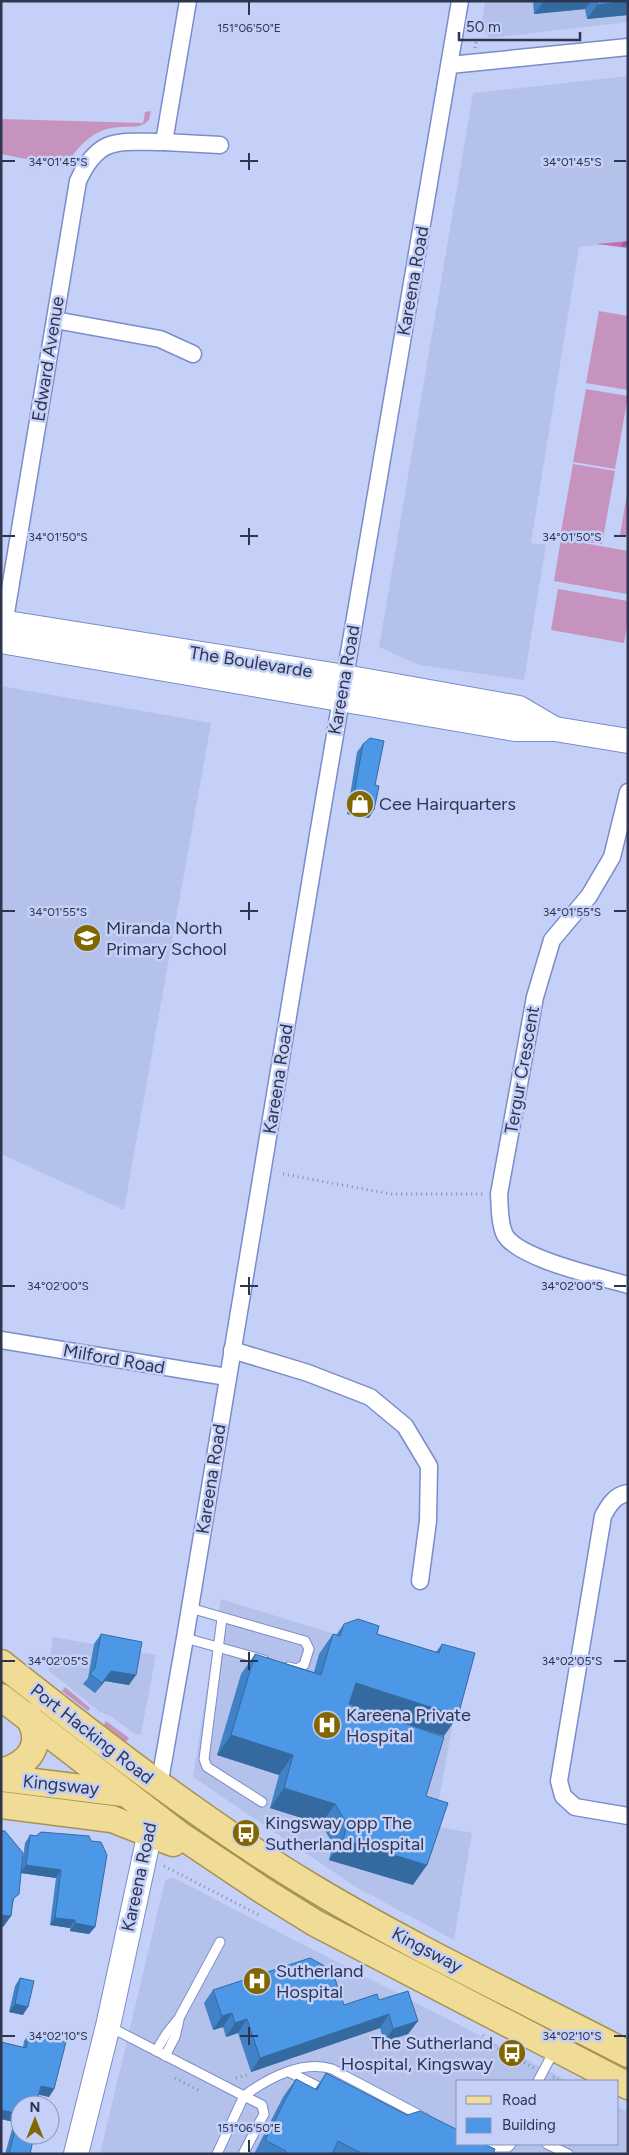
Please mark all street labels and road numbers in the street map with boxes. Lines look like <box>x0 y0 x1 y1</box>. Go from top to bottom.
street label: Kareena Road <box>393 225 433 337</box>
street label: Edward Avenue <box>27 295 69 423</box>
street label: Kareena Road <box>324 624 364 736</box>
street label: The Boulevarde <box>188 641 314 683</box>
street label: Tergur Crescent <box>500 1004 544 1136</box>
street label: Kareena Road <box>258 1023 298 1135</box>
street label: Milford Road <box>61 1339 167 1379</box>
street label: Kareena Road <box>191 1423 231 1535</box>
street label: Port Hacking Road <box>26 1679 158 1789</box>
street label: Kingsway <box>22 1770 101 1800</box>
street label: Kareena Road <box>117 1820 161 1934</box>
street label: Kingsway <box>388 1922 466 1978</box>

